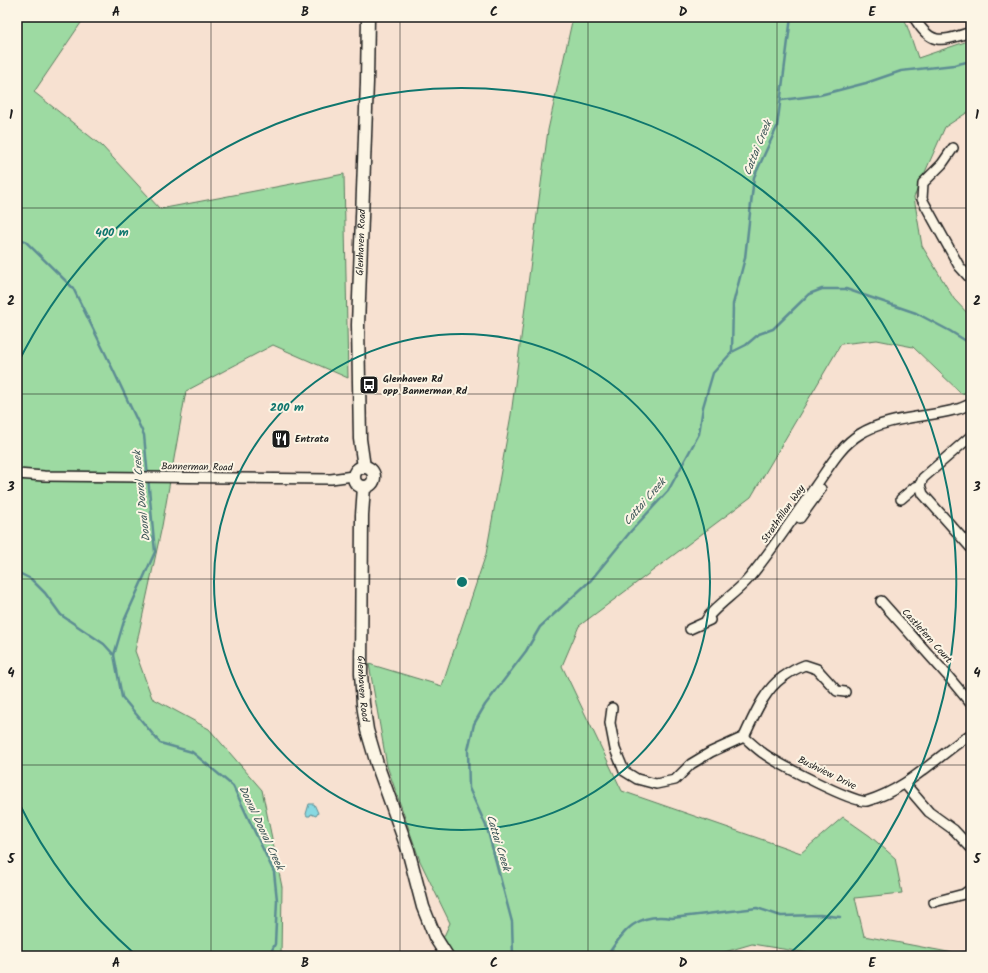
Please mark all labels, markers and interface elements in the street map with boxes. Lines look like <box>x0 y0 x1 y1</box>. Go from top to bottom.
text: A <box>112 2 120 23</box>
text: B <box>301 2 309 23</box>
text: C <box>490 2 498 23</box>
text: D <box>679 2 688 23</box>
text: E <box>868 2 876 23</box>
text: 1 <box>9 105 13 126</box>
text: 1 <box>975 105 979 126</box>
water label: Cattai Creek <box>739 116 778 178</box>
street label: Glenhaven Road <box>352 208 370 276</box>
text: 400 m <box>95 223 129 242</box>
text: 2 <box>7 291 15 312</box>
text: 2 <box>973 291 981 312</box>
place label: Glenhaven Rd opp Bannerman Rd <box>383 371 468 399</box>
bus stop icon: Glenhaven Rd opp Bannerman Rd <box>358 374 380 396</box>
text: 200 m <box>270 398 304 417</box>
restaurant icon: Entrata <box>270 428 292 450</box>
place label: Entrata <box>295 431 329 447</box>
water label: Dooral Dooral Creek <box>128 448 156 542</box>
street label: Bannerman Road <box>161 458 234 476</box>
water label: Cattai Creek <box>619 473 672 530</box>
text: 3 <box>6 477 15 498</box>
text: 3 <box>972 477 981 498</box>
street label: Strathfillan Way <box>757 481 809 546</box>
centre of rings <box>455 575 469 589</box>
street label: Castlefern Court <box>898 605 956 667</box>
street label: Glenhaven Road <box>353 656 374 724</box>
text: 4 <box>7 663 15 684</box>
text: 4 <box>973 663 981 684</box>
street label: Bushview Drive <box>795 752 859 794</box>
water label: Dooral Dooral Creek <box>234 783 289 875</box>
water label: Cattai Creek <box>481 813 516 875</box>
text: 5 <box>7 849 16 870</box>
text: 5 <box>973 849 982 870</box>
text: A <box>112 953 120 973</box>
text: B <box>301 953 309 973</box>
text: C <box>490 953 498 973</box>
text: D <box>679 953 688 973</box>
text: E <box>868 953 876 973</box>

